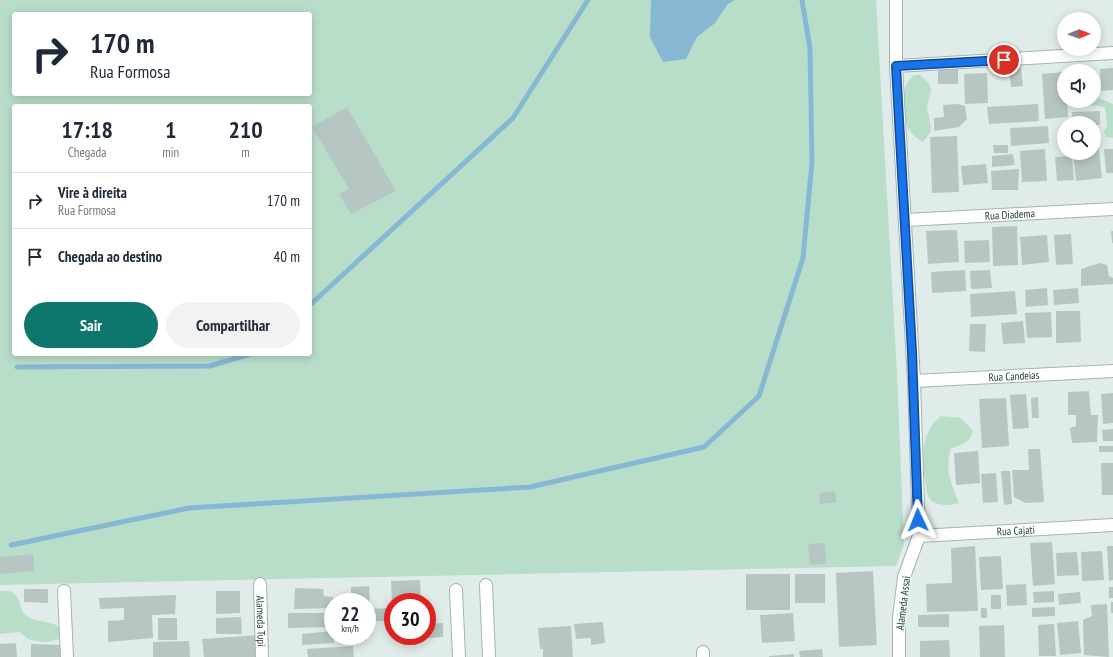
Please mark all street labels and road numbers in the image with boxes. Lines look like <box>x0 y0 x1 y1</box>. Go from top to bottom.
street label: Rua Diadema <box>984 206 1035 223</box>
street label: Rua Candeias <box>988 368 1040 384</box>
street label: Rua Cajati <box>996 522 1035 539</box>
street label: Alameda Assai <box>893 575 913 631</box>
street label: Alameda Tupi <box>253 595 269 647</box>

